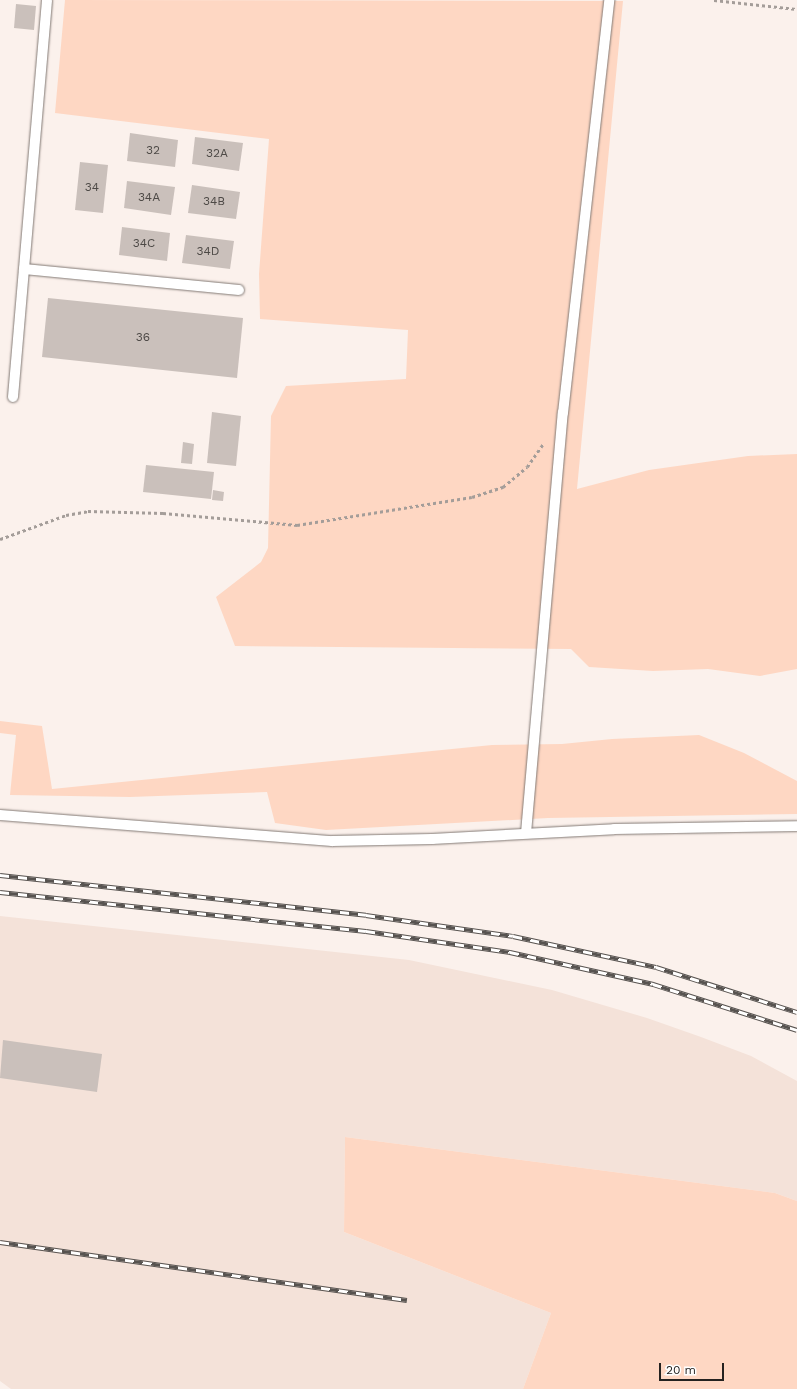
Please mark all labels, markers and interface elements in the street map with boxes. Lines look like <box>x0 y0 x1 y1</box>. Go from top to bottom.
house number: 32 <box>146 144 160 158</box>
house number: 32A <box>206 147 228 161</box>
house number: 34 <box>85 181 99 195</box>
house number: 34A <box>138 191 160 205</box>
house number: 34B <box>203 195 225 209</box>
house number: 34C <box>133 237 155 251</box>
house number: 34D <box>197 245 219 259</box>
house number: 36 <box>136 331 150 345</box>
scale bar <box>661 1355 726 1381</box>
text: 20 m <box>666 1363 696 1377</box>

